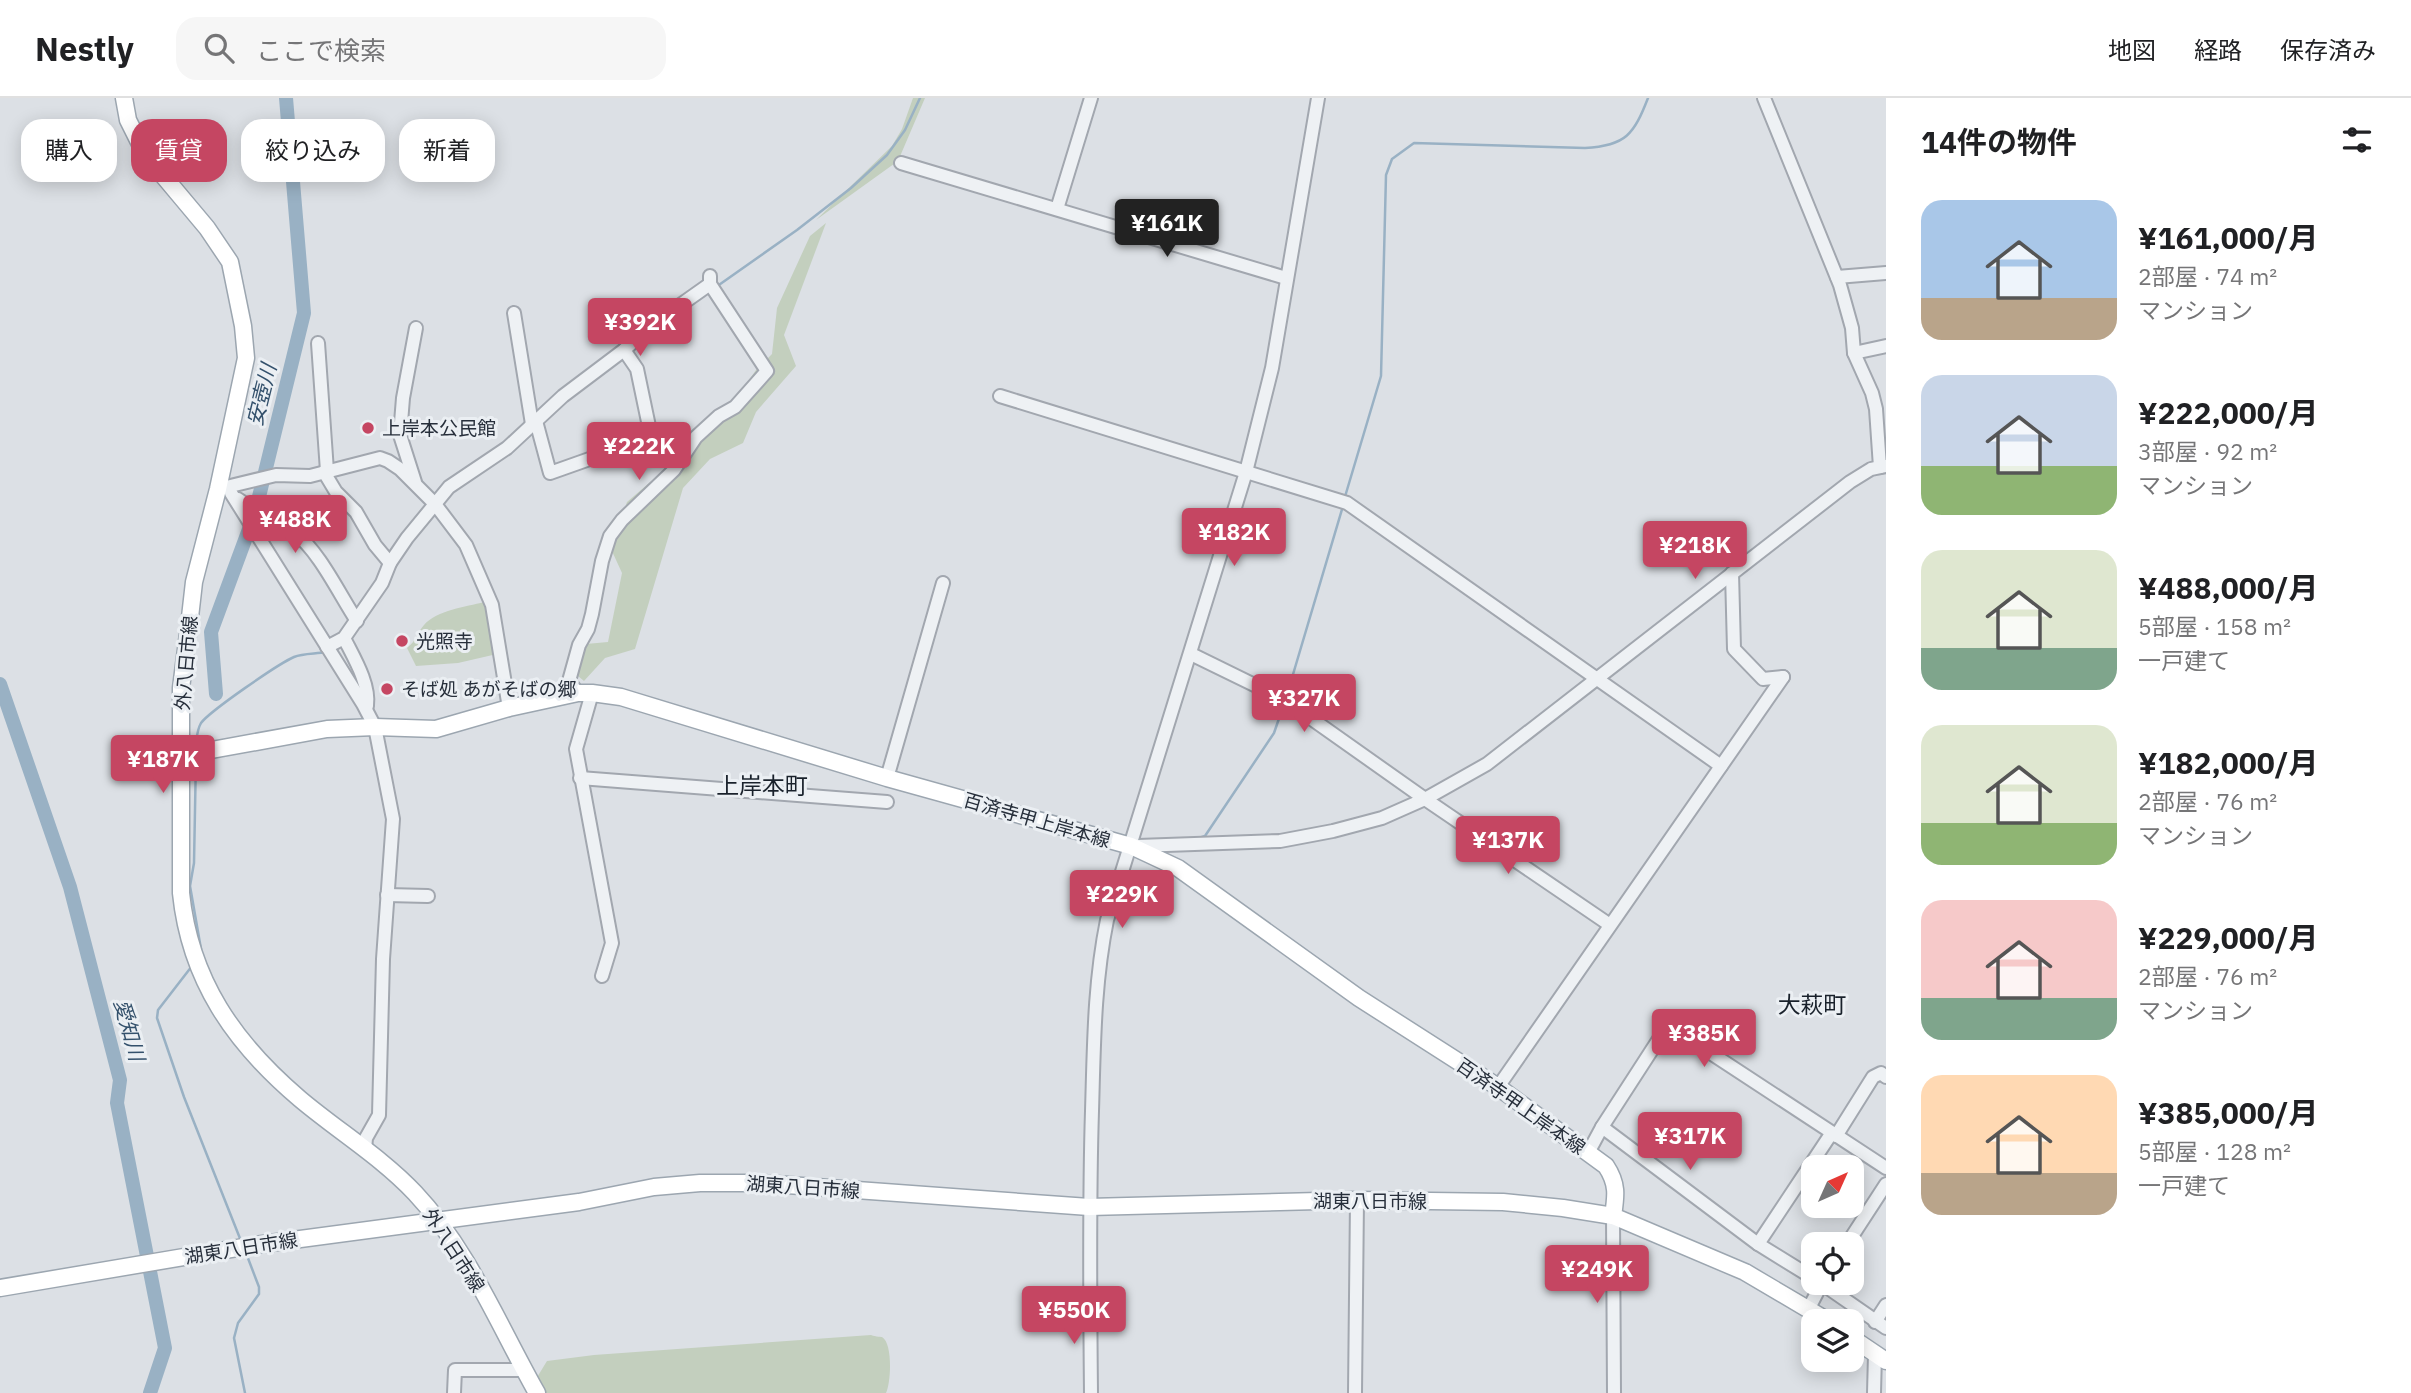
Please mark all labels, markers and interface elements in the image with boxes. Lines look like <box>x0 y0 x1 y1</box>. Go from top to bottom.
search box <box>176 17 666 80</box>
text: Nestly <box>35 27 134 70</box>
icon: search <box>200 29 238 67</box>
text: ここで検索 <box>256 33 386 67</box>
text: 地図 <box>2108 34 2156 66</box>
text: 経路 <box>2194 34 2242 66</box>
text: 保存済み <box>2280 34 2376 66</box>
chip: 購入 <box>21 119 117 182</box>
chip: 賃貸 <box>131 119 227 182</box>
chip: 絞り込み <box>241 119 385 182</box>
chip: 新着 <box>399 119 495 182</box>
icon: filters <box>2338 121 2376 159</box>
text: 14件の物件 <box>1921 122 2077 161</box>
pin: ¥161K <box>1118 200 1216 259</box>
text: ¥161K <box>1131 207 1203 237</box>
text: ¥161,000/月 <box>2138 218 2319 257</box>
icon: home <box>1977 228 2061 312</box>
text: 2部屋 · 74 m² <box>2138 261 2277 291</box>
text: マンション <box>2138 295 2253 325</box>
pin: ¥392K <box>591 299 689 358</box>
text: ¥392K <box>604 306 676 336</box>
water label: 安壺川 <box>240 359 283 429</box>
text: ¥222,000/月 <box>2138 393 2319 432</box>
icon: home <box>1977 403 2061 487</box>
place label: 上岸本公民館 <box>382 416 496 440</box>
marker: 上岸本公民館 <box>360 420 376 436</box>
pin: ¥222K <box>590 422 688 482</box>
text: ¥222K <box>603 430 675 460</box>
text: 3部屋 · 92 m² <box>2138 436 2277 466</box>
text: マンション <box>2138 470 2253 500</box>
pin: ¥488K <box>246 496 344 555</box>
text: ¥488K <box>259 503 331 533</box>
pin: ¥182K <box>1185 508 1283 568</box>
text: ¥182K <box>1198 516 1270 546</box>
pin: ¥218K <box>1646 522 1744 581</box>
text: ¥218K <box>1659 529 1731 559</box>
text: ¥488,000/月 <box>2138 568 2319 607</box>
icon: home <box>1977 578 2061 662</box>
text: 5部屋 · 158 m² <box>2138 611 2291 641</box>
street label: 外八日市線 <box>170 615 202 711</box>
place label: 光照寺 <box>416 629 473 653</box>
marker: 光照寺 <box>394 633 410 649</box>
text: 一戸建て <box>2138 645 2230 675</box>
pin: ¥327K <box>1255 674 1353 734</box>
place label: そば処 あがそばの郷 <box>401 677 577 701</box>
marker: そば処 あがそばの郷 <box>379 681 395 697</box>
text: ¥327K <box>1268 682 1340 712</box>
pin: ¥187K <box>114 736 212 795</box>
text: ¥187K <box>127 743 199 773</box>
text: ¥182,000/月 <box>2138 743 2319 782</box>
icon: home <box>1977 753 2061 837</box>
district label: 上岸本町 <box>716 770 808 800</box>
text: 2部屋 · 76 m² <box>2138 786 2277 816</box>
street label: 百済寺甲上岸本線 <box>961 788 1113 852</box>
pin: ¥137K <box>1459 816 1557 876</box>
text: マンション <box>2138 820 2253 850</box>
text: ¥137K <box>1472 824 1544 854</box>
pin: ¥229K <box>1073 870 1171 930</box>
text: ¥229K <box>1086 878 1158 908</box>
text: ¥229,000/月 <box>2138 918 2319 957</box>
icon: home <box>1977 928 2061 1012</box>
text: 2部屋 · 76 m² <box>2138 961 2277 991</box>
district label: 大萩町 <box>1778 989 1847 1019</box>
text: マンション <box>2138 995 2253 1025</box>
water label: 愛知川 <box>108 996 152 1066</box>
pin: ¥385K <box>1655 1010 1753 1069</box>
text: ¥385K <box>1668 1017 1740 1047</box>
street label: 百済寺甲上岸本線 <box>1452 1053 1590 1159</box>
text: ¥385,000/月 <box>2138 1093 2319 1132</box>
icon: home <box>1977 1103 2061 1187</box>
pin: ¥317K <box>1641 1112 1739 1172</box>
text: ¥317K <box>1654 1120 1726 1150</box>
text: 5部屋 · 128 m² <box>2138 1136 2291 1166</box>
north arrow <box>1801 1155 1864 1218</box>
map controls <box>1801 1155 1864 1372</box>
text: 一戸建て <box>2138 1170 2230 1200</box>
street label: 湖東八日市線 <box>745 1171 861 1203</box>
street label: 湖東八日市線 <box>1313 1189 1427 1213</box>
street label: 外八日市線 <box>418 1204 490 1296</box>
street label: 湖東八日市線 <box>183 1227 299 1269</box>
button: locate <box>1801 1232 1864 1295</box>
pin: ¥249K <box>1548 1246 1646 1305</box>
text: ¥249K <box>1561 1253 1633 1283</box>
pin: ¥550K <box>1025 1286 1123 1346</box>
text: ¥550K <box>1038 1294 1110 1324</box>
button: layers <box>1801 1309 1864 1372</box>

